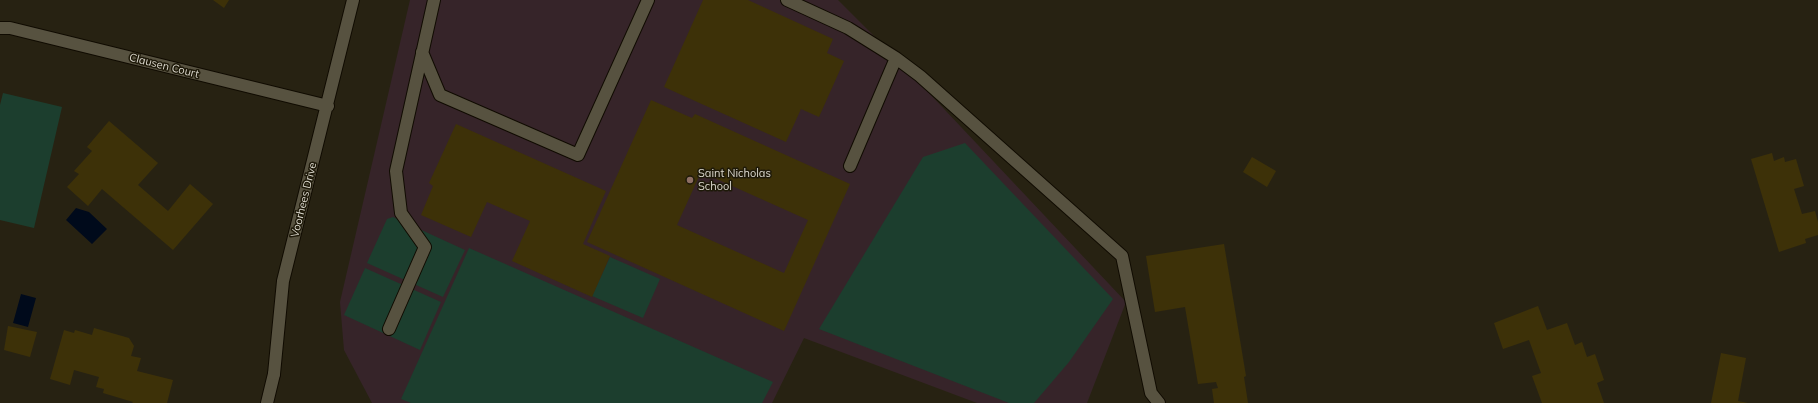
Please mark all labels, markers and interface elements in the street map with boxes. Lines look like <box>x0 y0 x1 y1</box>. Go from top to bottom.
street label: Clausen Court <box>128 51 200 81</box>
street label: Voorhees Drive <box>288 161 320 239</box>
place label: Saint Nicholas School <box>698 167 771 193</box>
marker: Saint Nicholas School <box>685 175 695 185</box>

